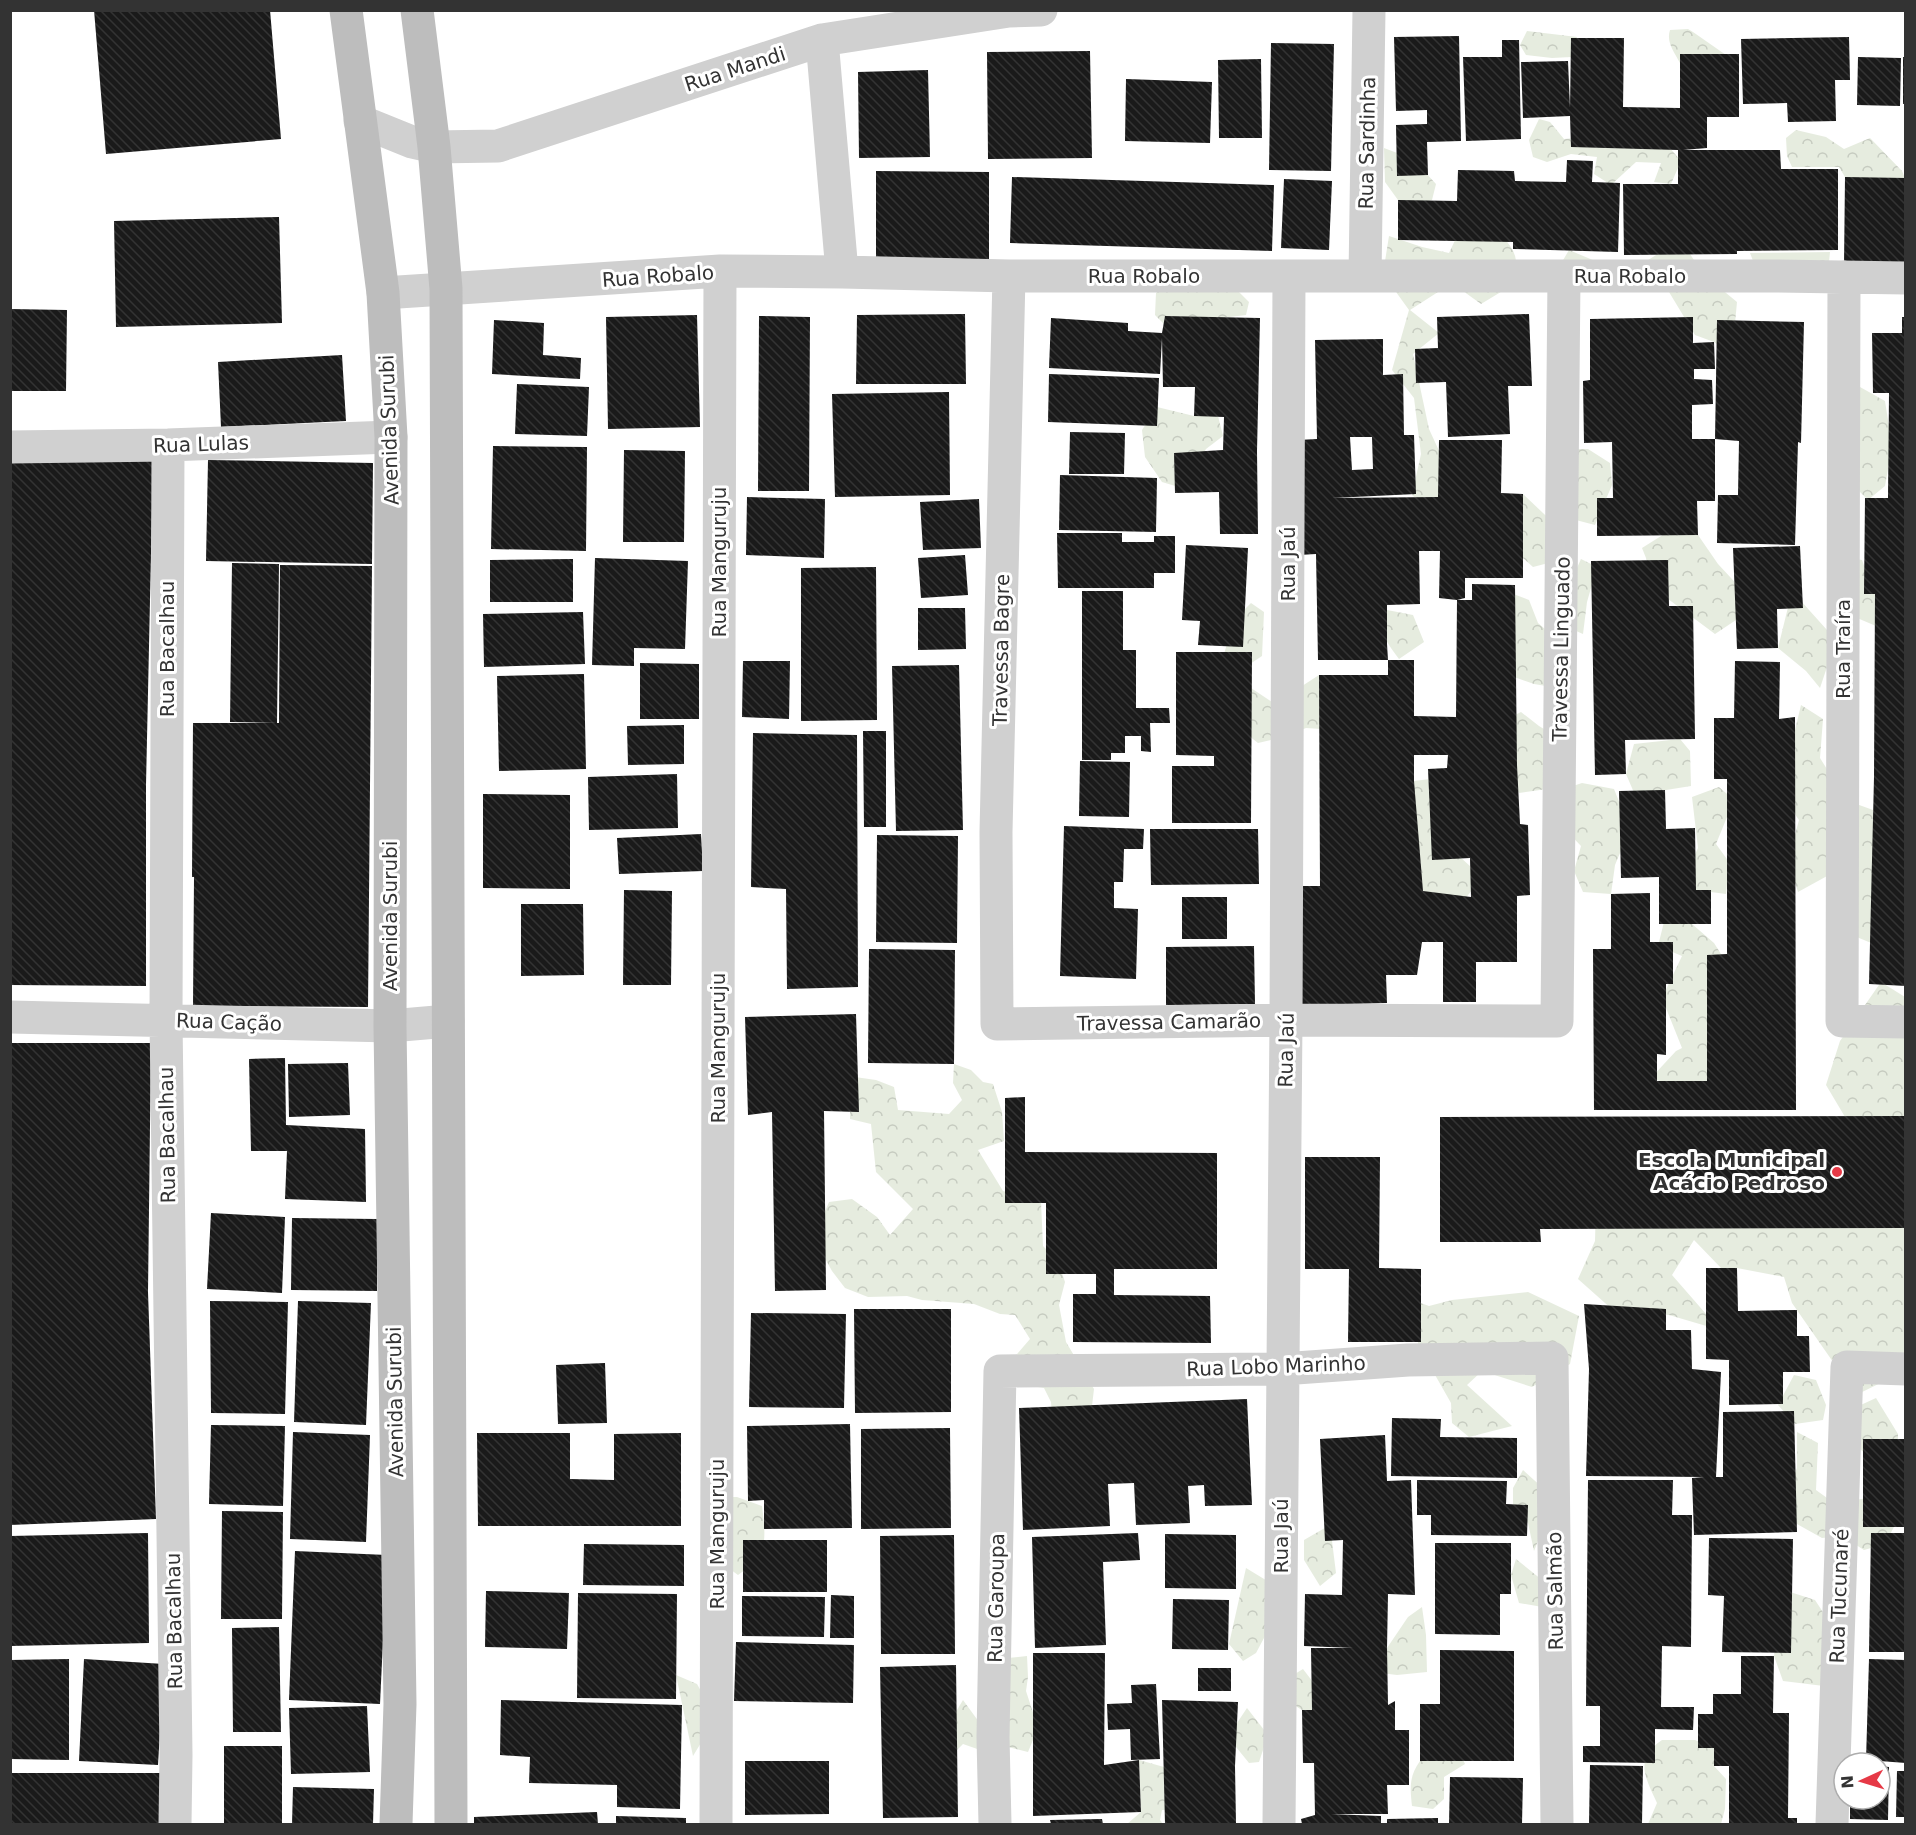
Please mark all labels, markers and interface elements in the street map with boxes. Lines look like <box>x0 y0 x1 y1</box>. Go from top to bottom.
street label: Rua Mandi <box>681 41 789 97</box>
street label: Rua Sardinha <box>1354 76 1380 210</box>
street label: Rua Robalo <box>601 260 715 292</box>
street label: Rua Robalo <box>1088 264 1200 288</box>
street label: Rua Robalo <box>1574 264 1686 288</box>
street label: Avenida Surubi <box>374 354 404 506</box>
street label: Rua Lulas <box>153 430 249 458</box>
street label: Rua Manguruju <box>707 487 731 637</box>
street label: Rua Jaú <box>1276 526 1300 602</box>
street label: Travessa Linguado <box>1547 556 1575 743</box>
street label: Travessa Bagre <box>988 574 1014 727</box>
street label: Rua Bacalhau <box>155 581 179 717</box>
street label: Rua Traíra <box>1831 599 1855 699</box>
street label: Avenida Surubi <box>378 841 402 991</box>
street label: Rua Manguruju <box>706 973 730 1123</box>
street label: Rua Cação <box>176 1008 282 1036</box>
street label: Travessa Camarão <box>1076 1008 1261 1036</box>
street label: Rua Jaú <box>1273 1012 1299 1088</box>
street label: Rua Bacalhau <box>154 1066 180 1204</box>
place label: Escola Municipal Acácio Pedroso <box>1638 1148 1825 1195</box>
marker: Escola Municipal Acácio Pedroso <box>1830 1165 1844 1179</box>
street label: Avenida Surubi <box>382 1326 408 1478</box>
street label: Rua Lobo Marinho <box>1186 1351 1366 1381</box>
street label: Rua Manguruju <box>705 1459 729 1609</box>
street label: Rua Jaú <box>1269 1498 1293 1574</box>
street label: Rua Tucunaré <box>1825 1528 1853 1664</box>
street label: Rua Salmão <box>1542 1531 1568 1651</box>
street label: Rua Garoupa <box>983 1533 1009 1663</box>
street label: Rua Bacalhau <box>161 1552 187 1690</box>
north arrow <box>1832 1751 1892 1811</box>
text: N <box>1838 1775 1857 1789</box>

